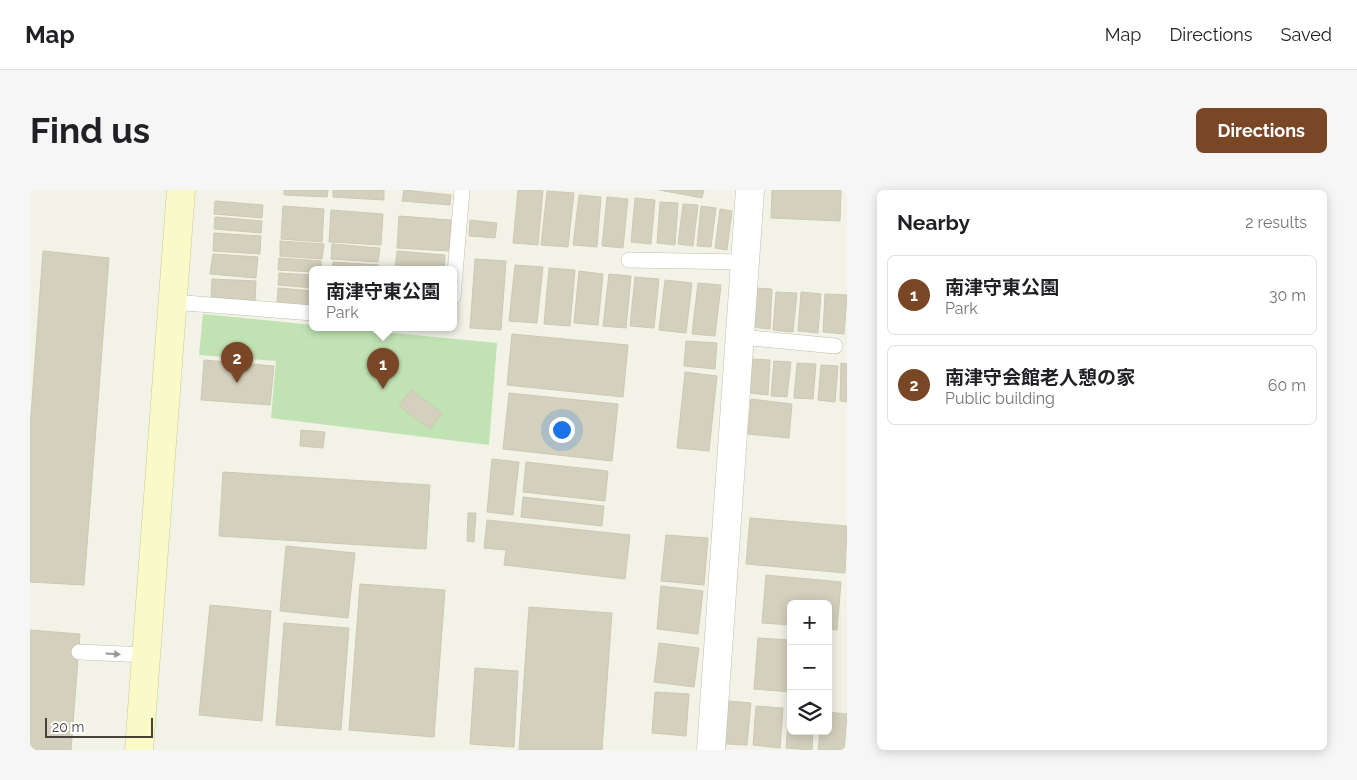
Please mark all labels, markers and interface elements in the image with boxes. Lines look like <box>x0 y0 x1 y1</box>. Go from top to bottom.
text: Map <box>25 20 75 49</box>
text: Map <box>1105 24 1141 45</box>
text: Directions <box>1169 24 1253 45</box>
text: Saved <box>1281 24 1332 45</box>
button: Directions <box>1196 108 1327 153</box>
text: Find us <box>30 110 150 151</box>
text: Nearby <box>897 210 970 235</box>
text: 2 results <box>1245 213 1307 232</box>
popup <box>309 266 457 331</box>
text: 南津守東公園 <box>945 276 1059 298</box>
text: 南津守東公園 <box>326 280 440 302</box>
text: 1 <box>910 286 918 305</box>
text: 30 m <box>1269 286 1306 305</box>
text: Park <box>945 299 978 318</box>
text: Park <box>326 303 359 322</box>
pin: 2 <box>221 342 253 383</box>
pin: 1 <box>367 348 399 389</box>
text: 南津守会館老人憩の家 <box>945 366 1135 388</box>
text: 2 <box>909 376 919 395</box>
text: 60 m <box>1268 376 1306 395</box>
text: Public building <box>945 389 1055 408</box>
your location <box>549 417 575 443</box>
map controls <box>787 600 832 735</box>
button: + <box>787 600 832 645</box>
button: − <box>787 645 832 690</box>
one-way arrow <box>105 650 121 658</box>
button: layers <box>787 690 832 735</box>
scale bar <box>45 715 152 738</box>
text: 20 m <box>52 719 84 735</box>

